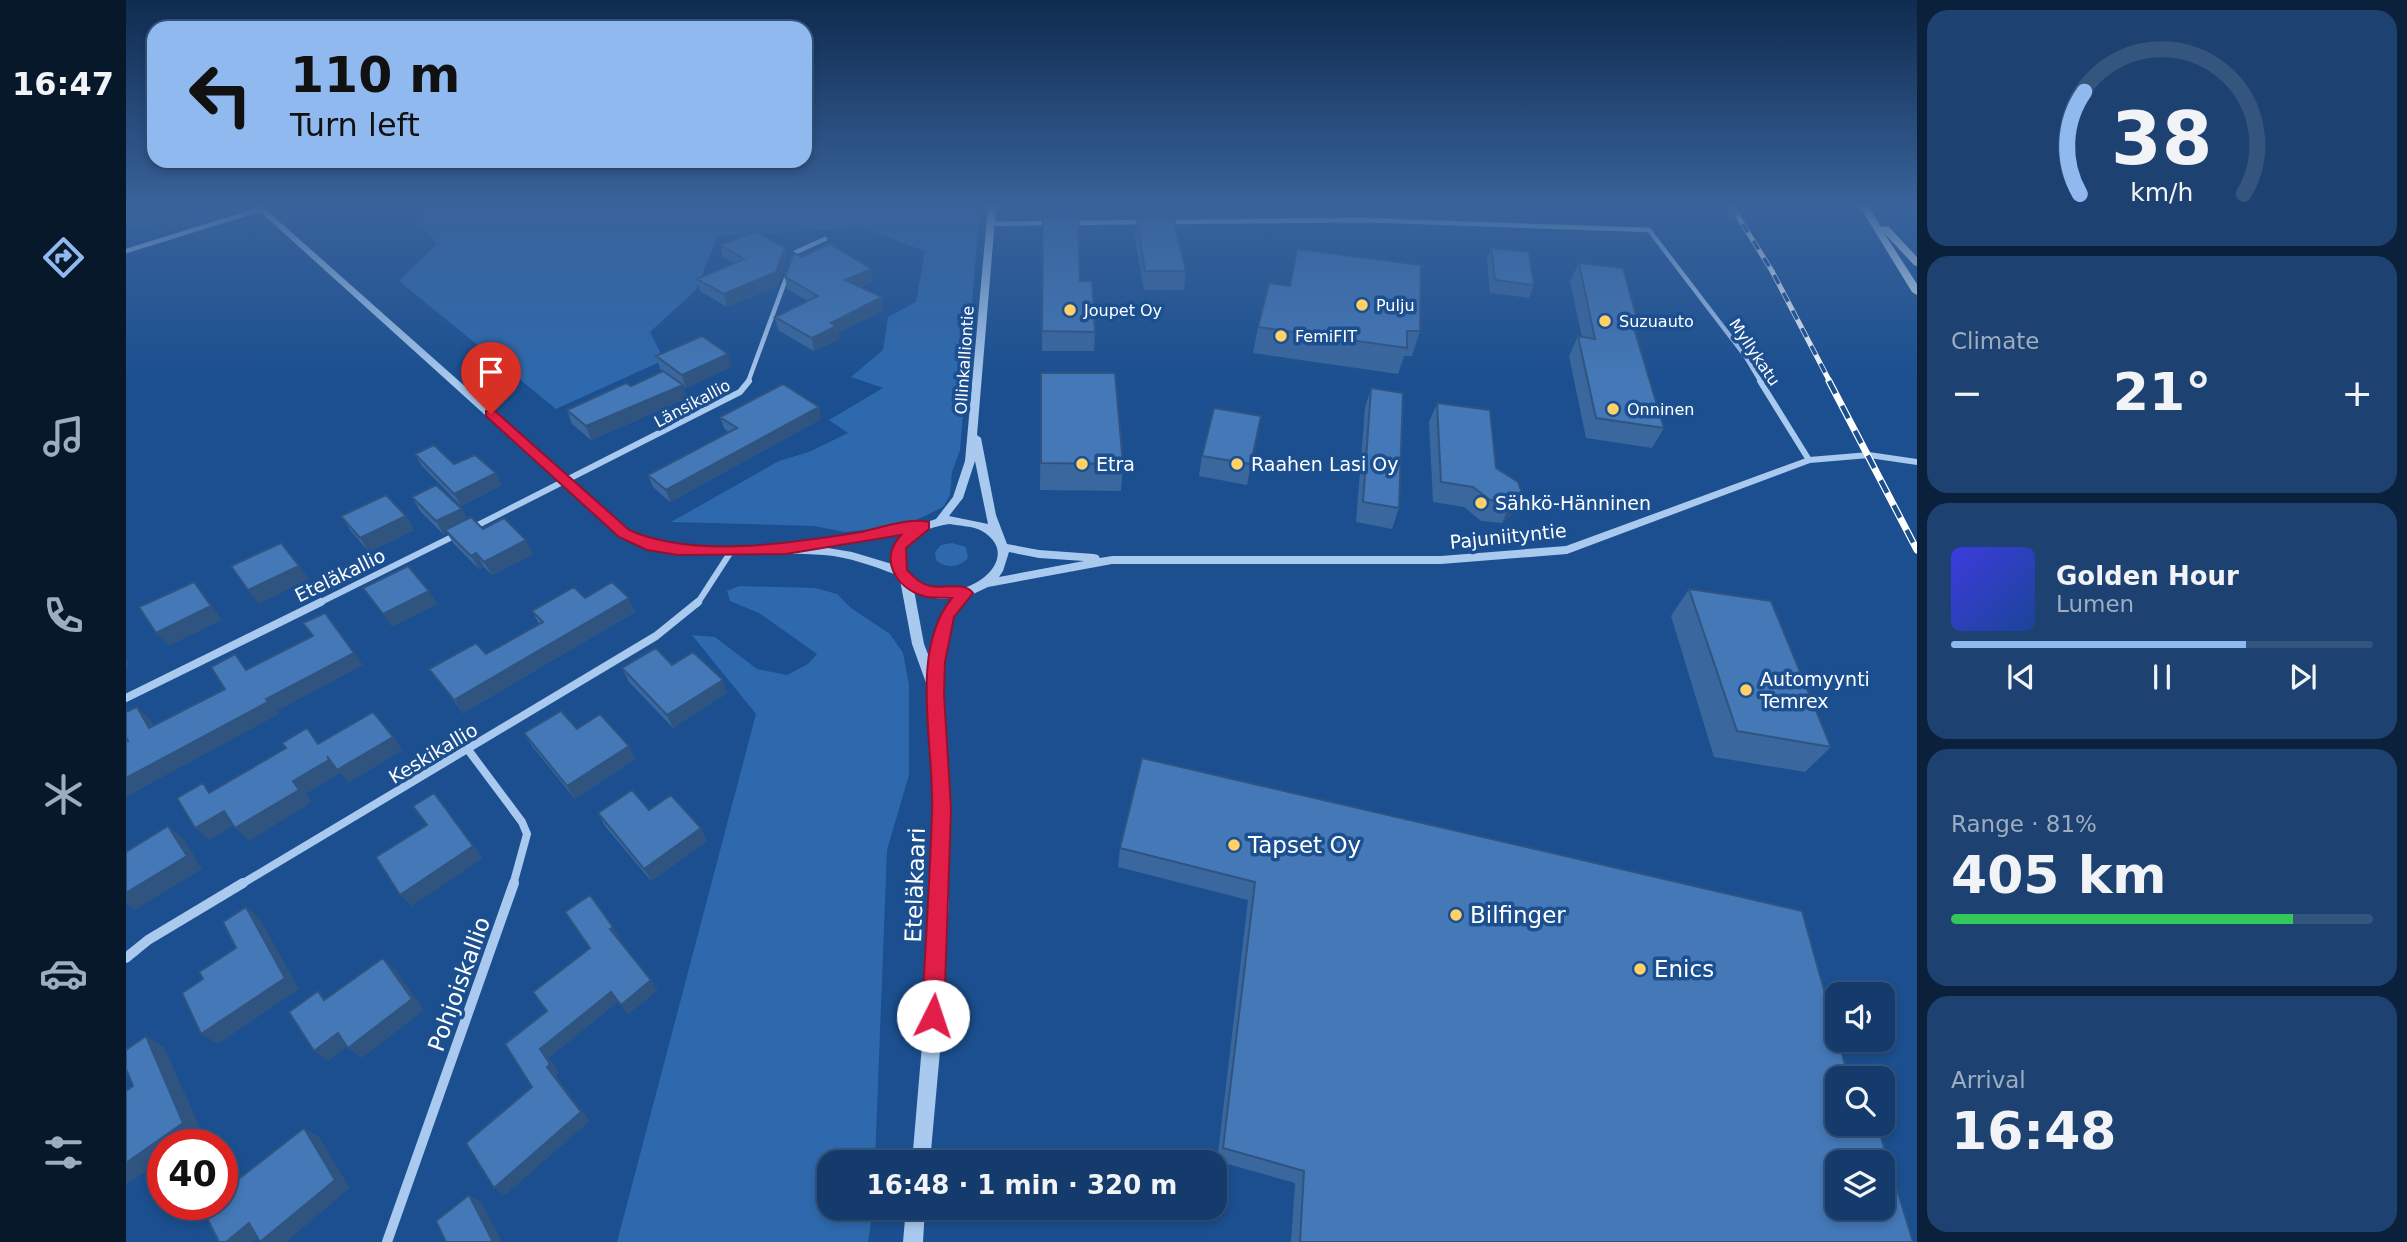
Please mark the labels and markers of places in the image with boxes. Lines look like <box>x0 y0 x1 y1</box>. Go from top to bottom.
place label: Pulju <box>1376 296 1415 315</box>
marker: Pulju <box>1354 297 1370 313</box>
place label: Joupet Oy <box>1083 301 1162 320</box>
marker: Joupet Oy <box>1062 302 1078 318</box>
place label: Suzuauto <box>1619 312 1694 331</box>
marker: Suzuauto <box>1597 313 1613 329</box>
place label: FemiFIT <box>1295 327 1357 346</box>
marker: FemiFIT <box>1273 328 1289 344</box>
pin <box>461 342 521 414</box>
place label: Onninen <box>1627 400 1694 419</box>
marker: Onninen <box>1605 401 1621 417</box>
place label: Etra <box>1096 453 1135 475</box>
place label: Raahen Lasi Oy <box>1251 453 1399 475</box>
marker: Etra <box>1074 456 1090 472</box>
marker: Raahen Lasi Oy <box>1229 456 1245 472</box>
place label: Sähkö-Hänninen <box>1495 492 1651 514</box>
marker: Sähkö-Hänninen <box>1473 495 1489 511</box>
place label: Automyynti Temrex <box>1759 668 1870 712</box>
marker: Automyynti Temrex <box>1738 682 1754 698</box>
place label: Tapset Oy <box>1247 832 1361 858</box>
marker: Tapset Oy <box>1226 837 1242 853</box>
place label: Bilfinger <box>1470 902 1566 928</box>
marker: Bilfinger <box>1448 907 1464 923</box>
place label: Enics <box>1654 956 1714 982</box>
marker: Enics <box>1632 961 1648 977</box>

